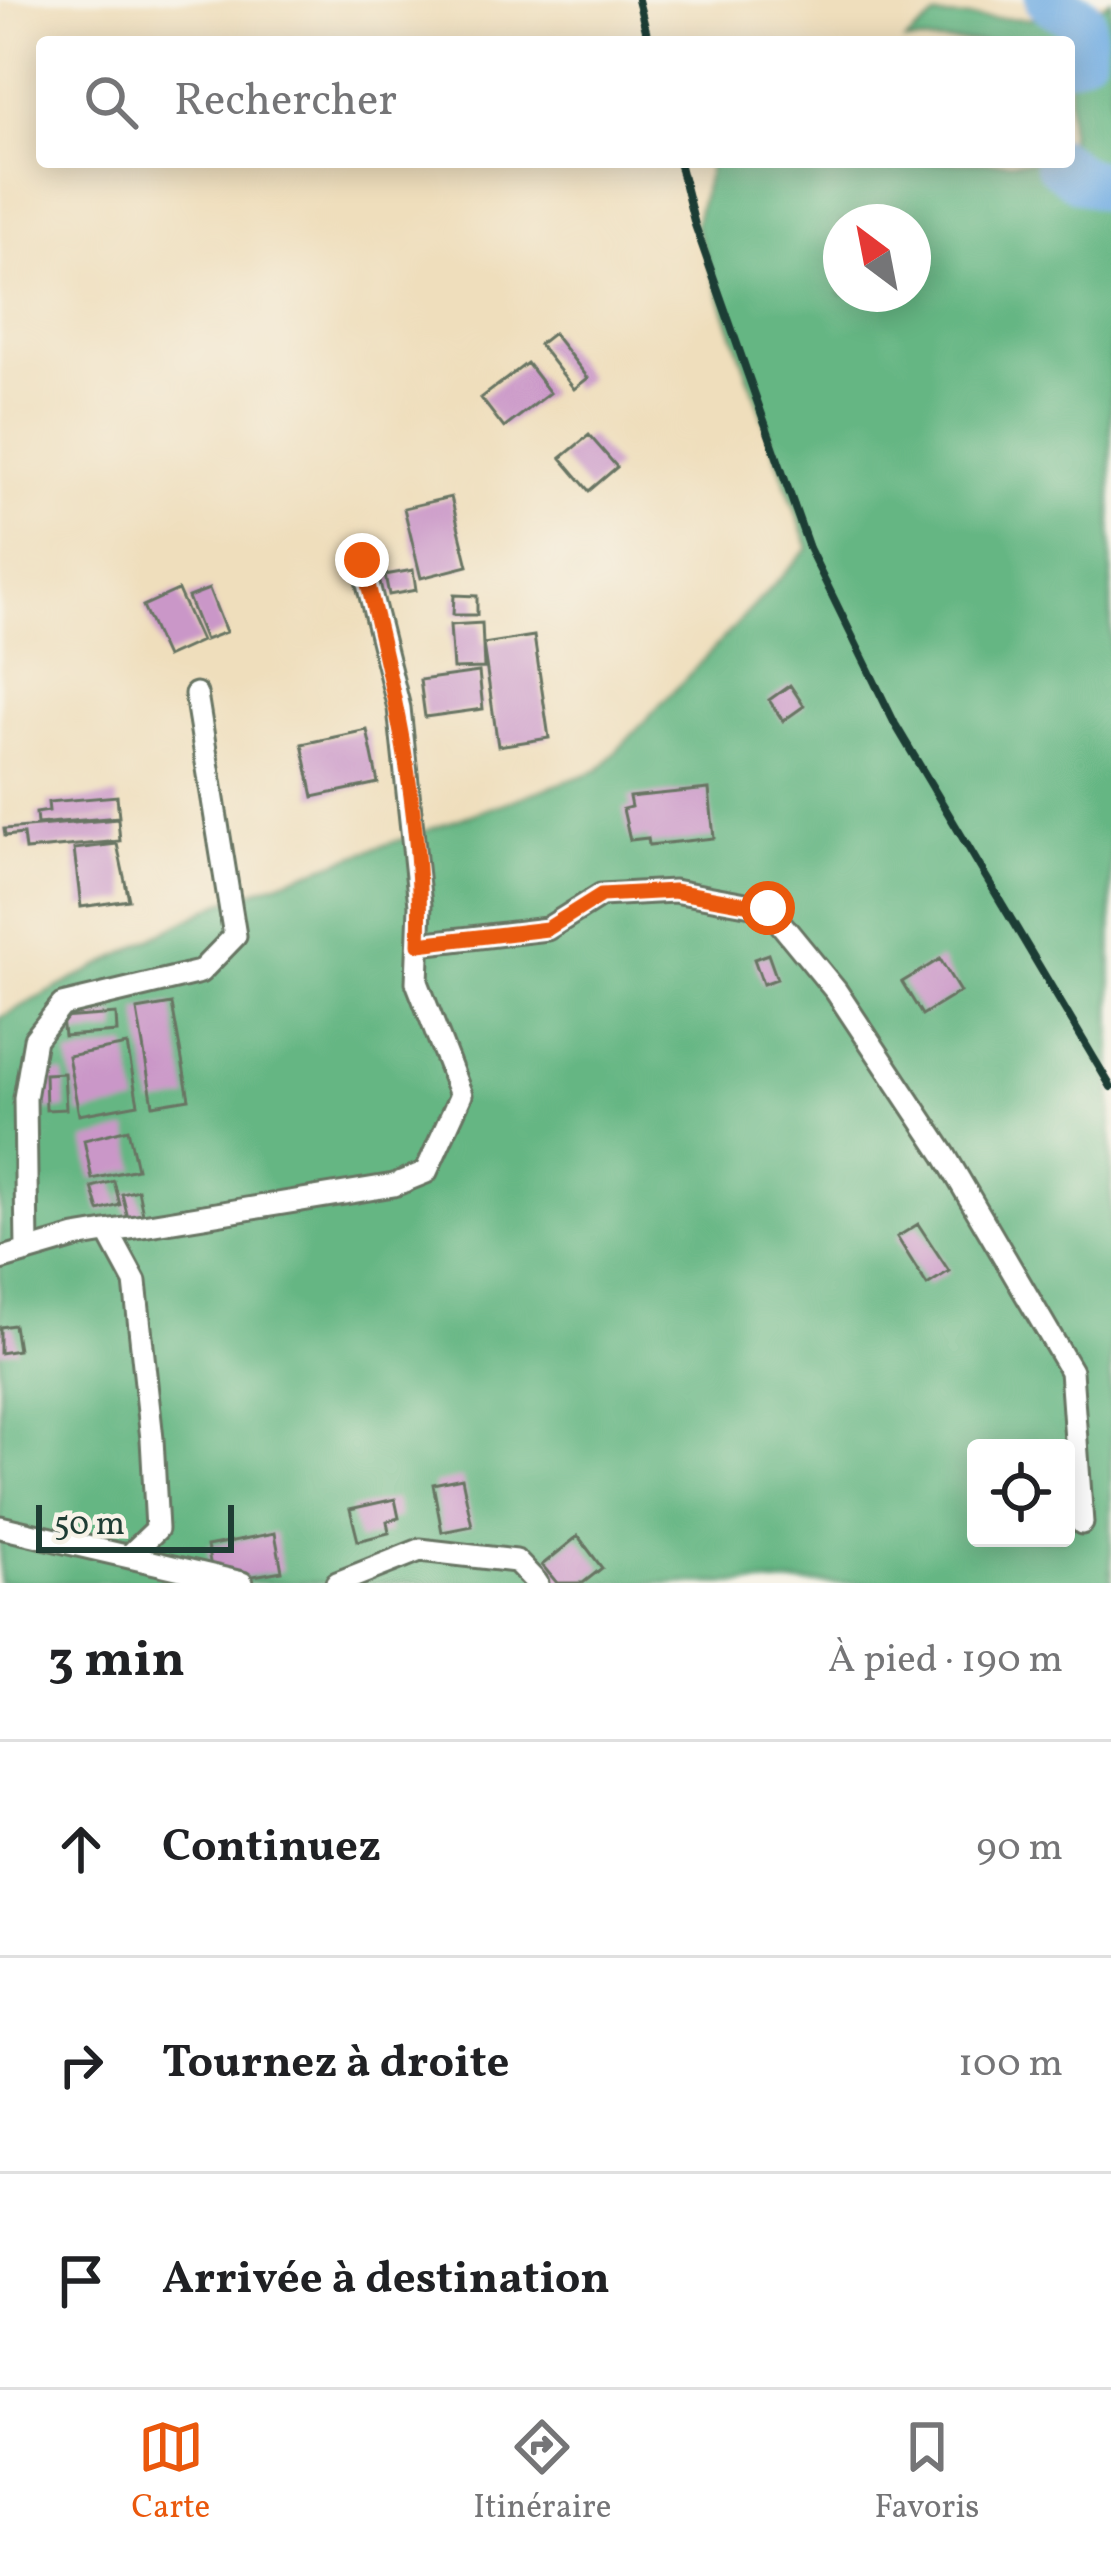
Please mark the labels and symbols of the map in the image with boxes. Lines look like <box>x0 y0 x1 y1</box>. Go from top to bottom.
north arrow <box>823 204 931 312</box>
route end <box>335 533 389 587</box>
route start <box>741 881 795 935</box>
scale bar <box>36 1499 234 1552</box>

